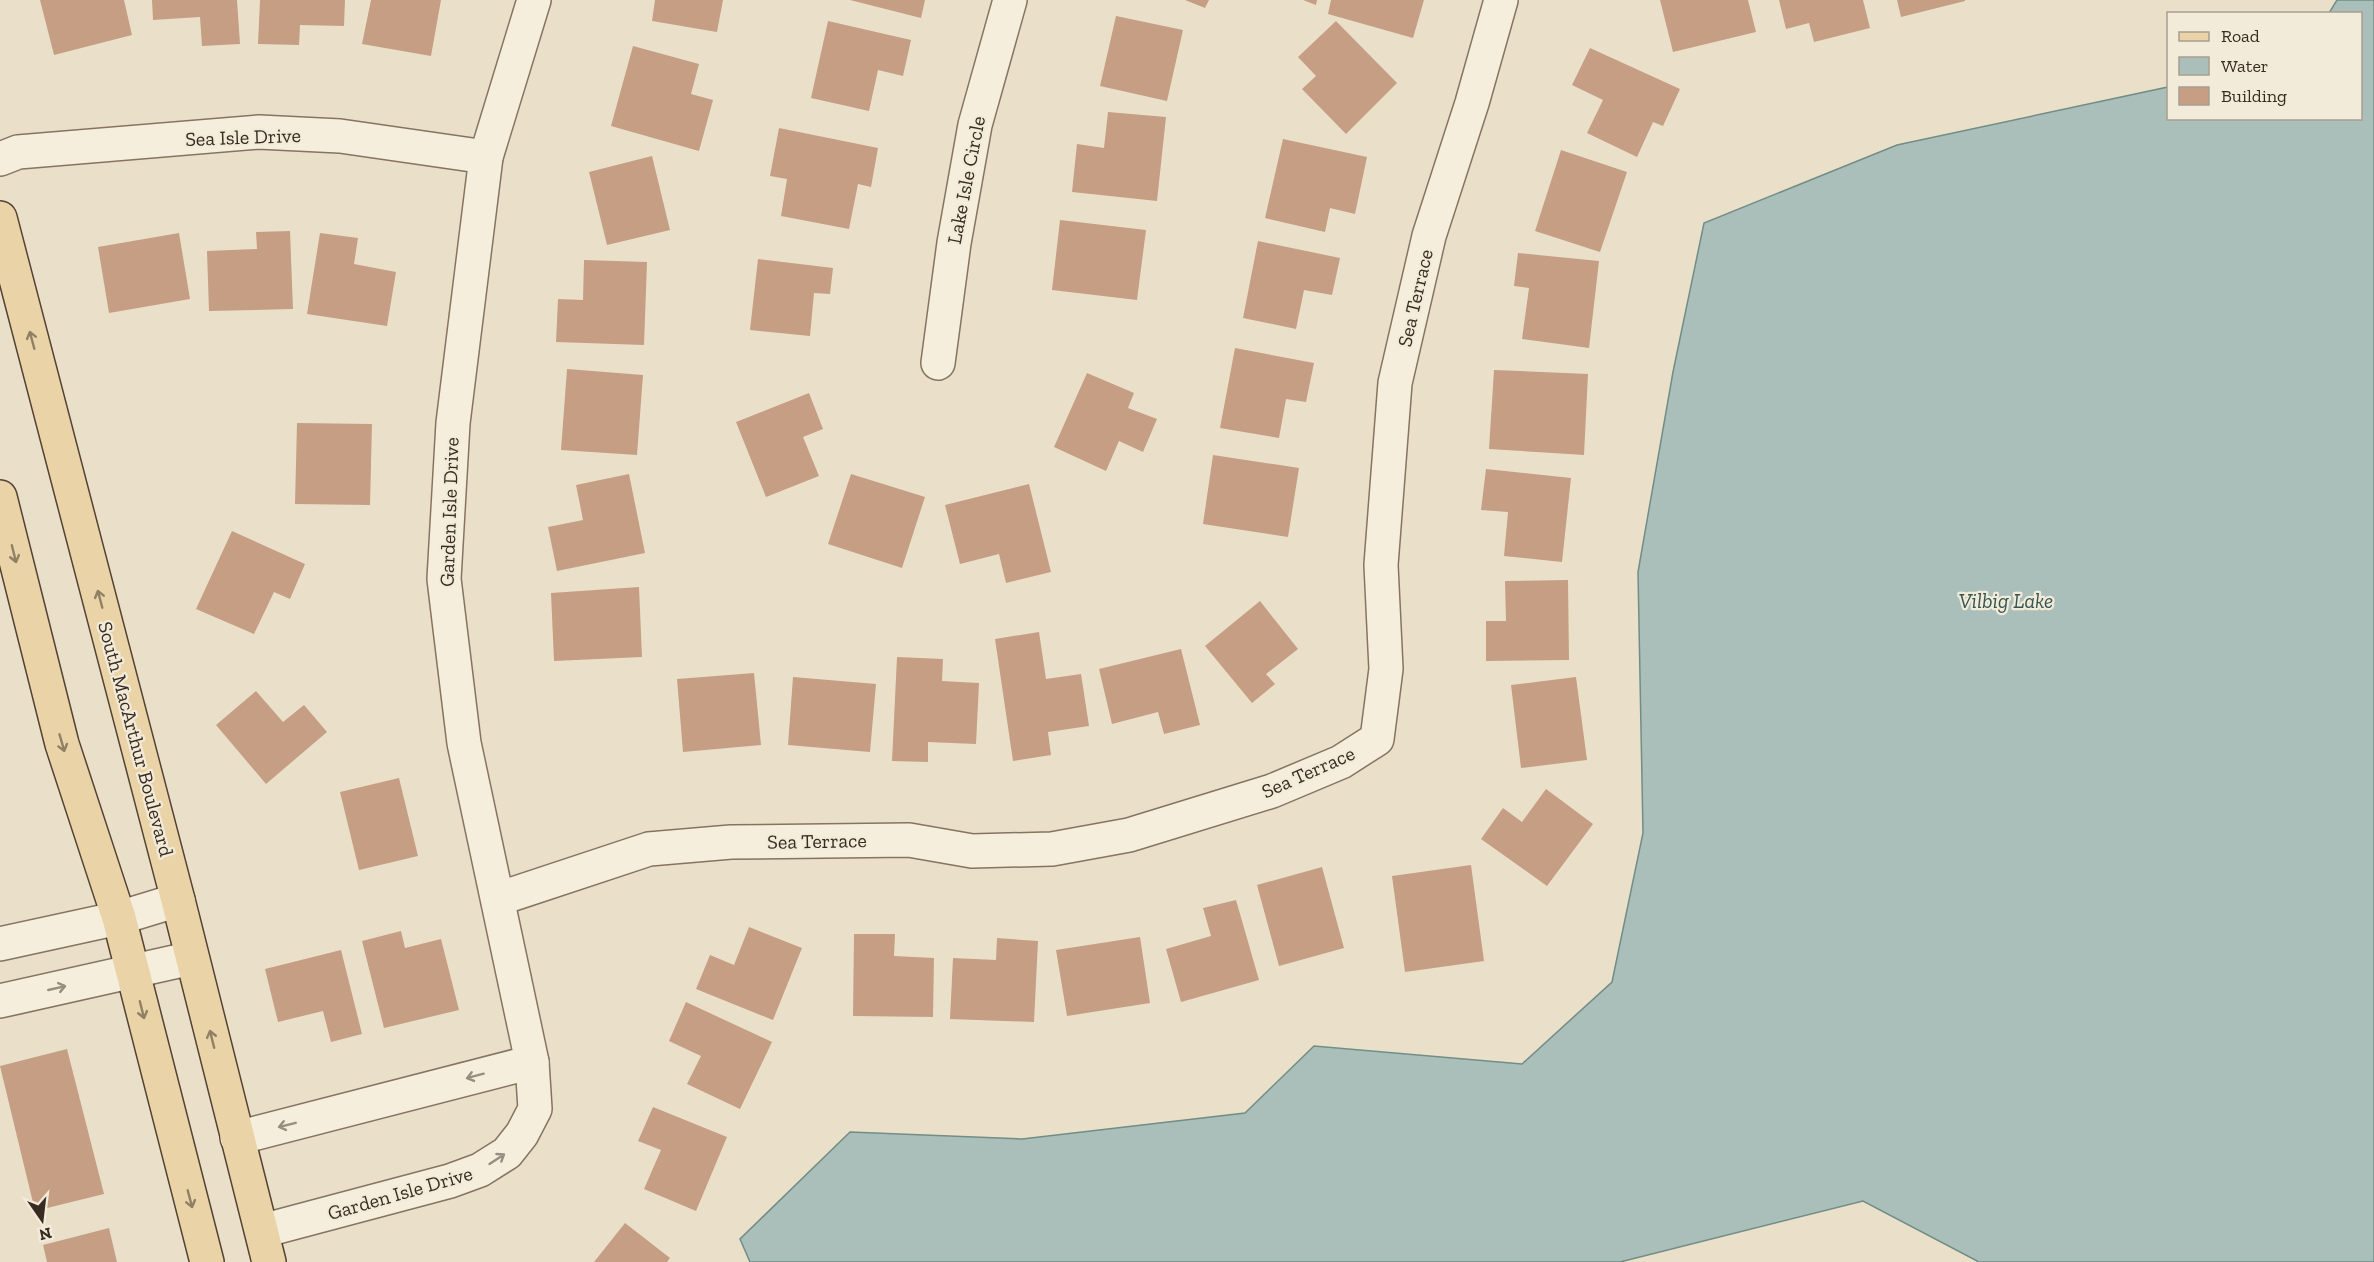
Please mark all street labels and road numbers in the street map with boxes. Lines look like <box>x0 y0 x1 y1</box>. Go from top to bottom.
street label: Lake Isle Circle <box>942 114 990 246</box>
street label: Sea Isle Drive <box>185 123 301 151</box>
street label: Sea Terrace <box>1392 247 1438 349</box>
street label: Garden Isle Drive <box>434 437 464 587</box>
street label: South MacArthur Boulevard <box>93 619 179 859</box>
street label: Sea Terrace <box>1258 741 1358 803</box>
street label: Sea Terrace <box>767 828 867 854</box>
street label: Garden Isle Drive <box>325 1161 475 1225</box>

